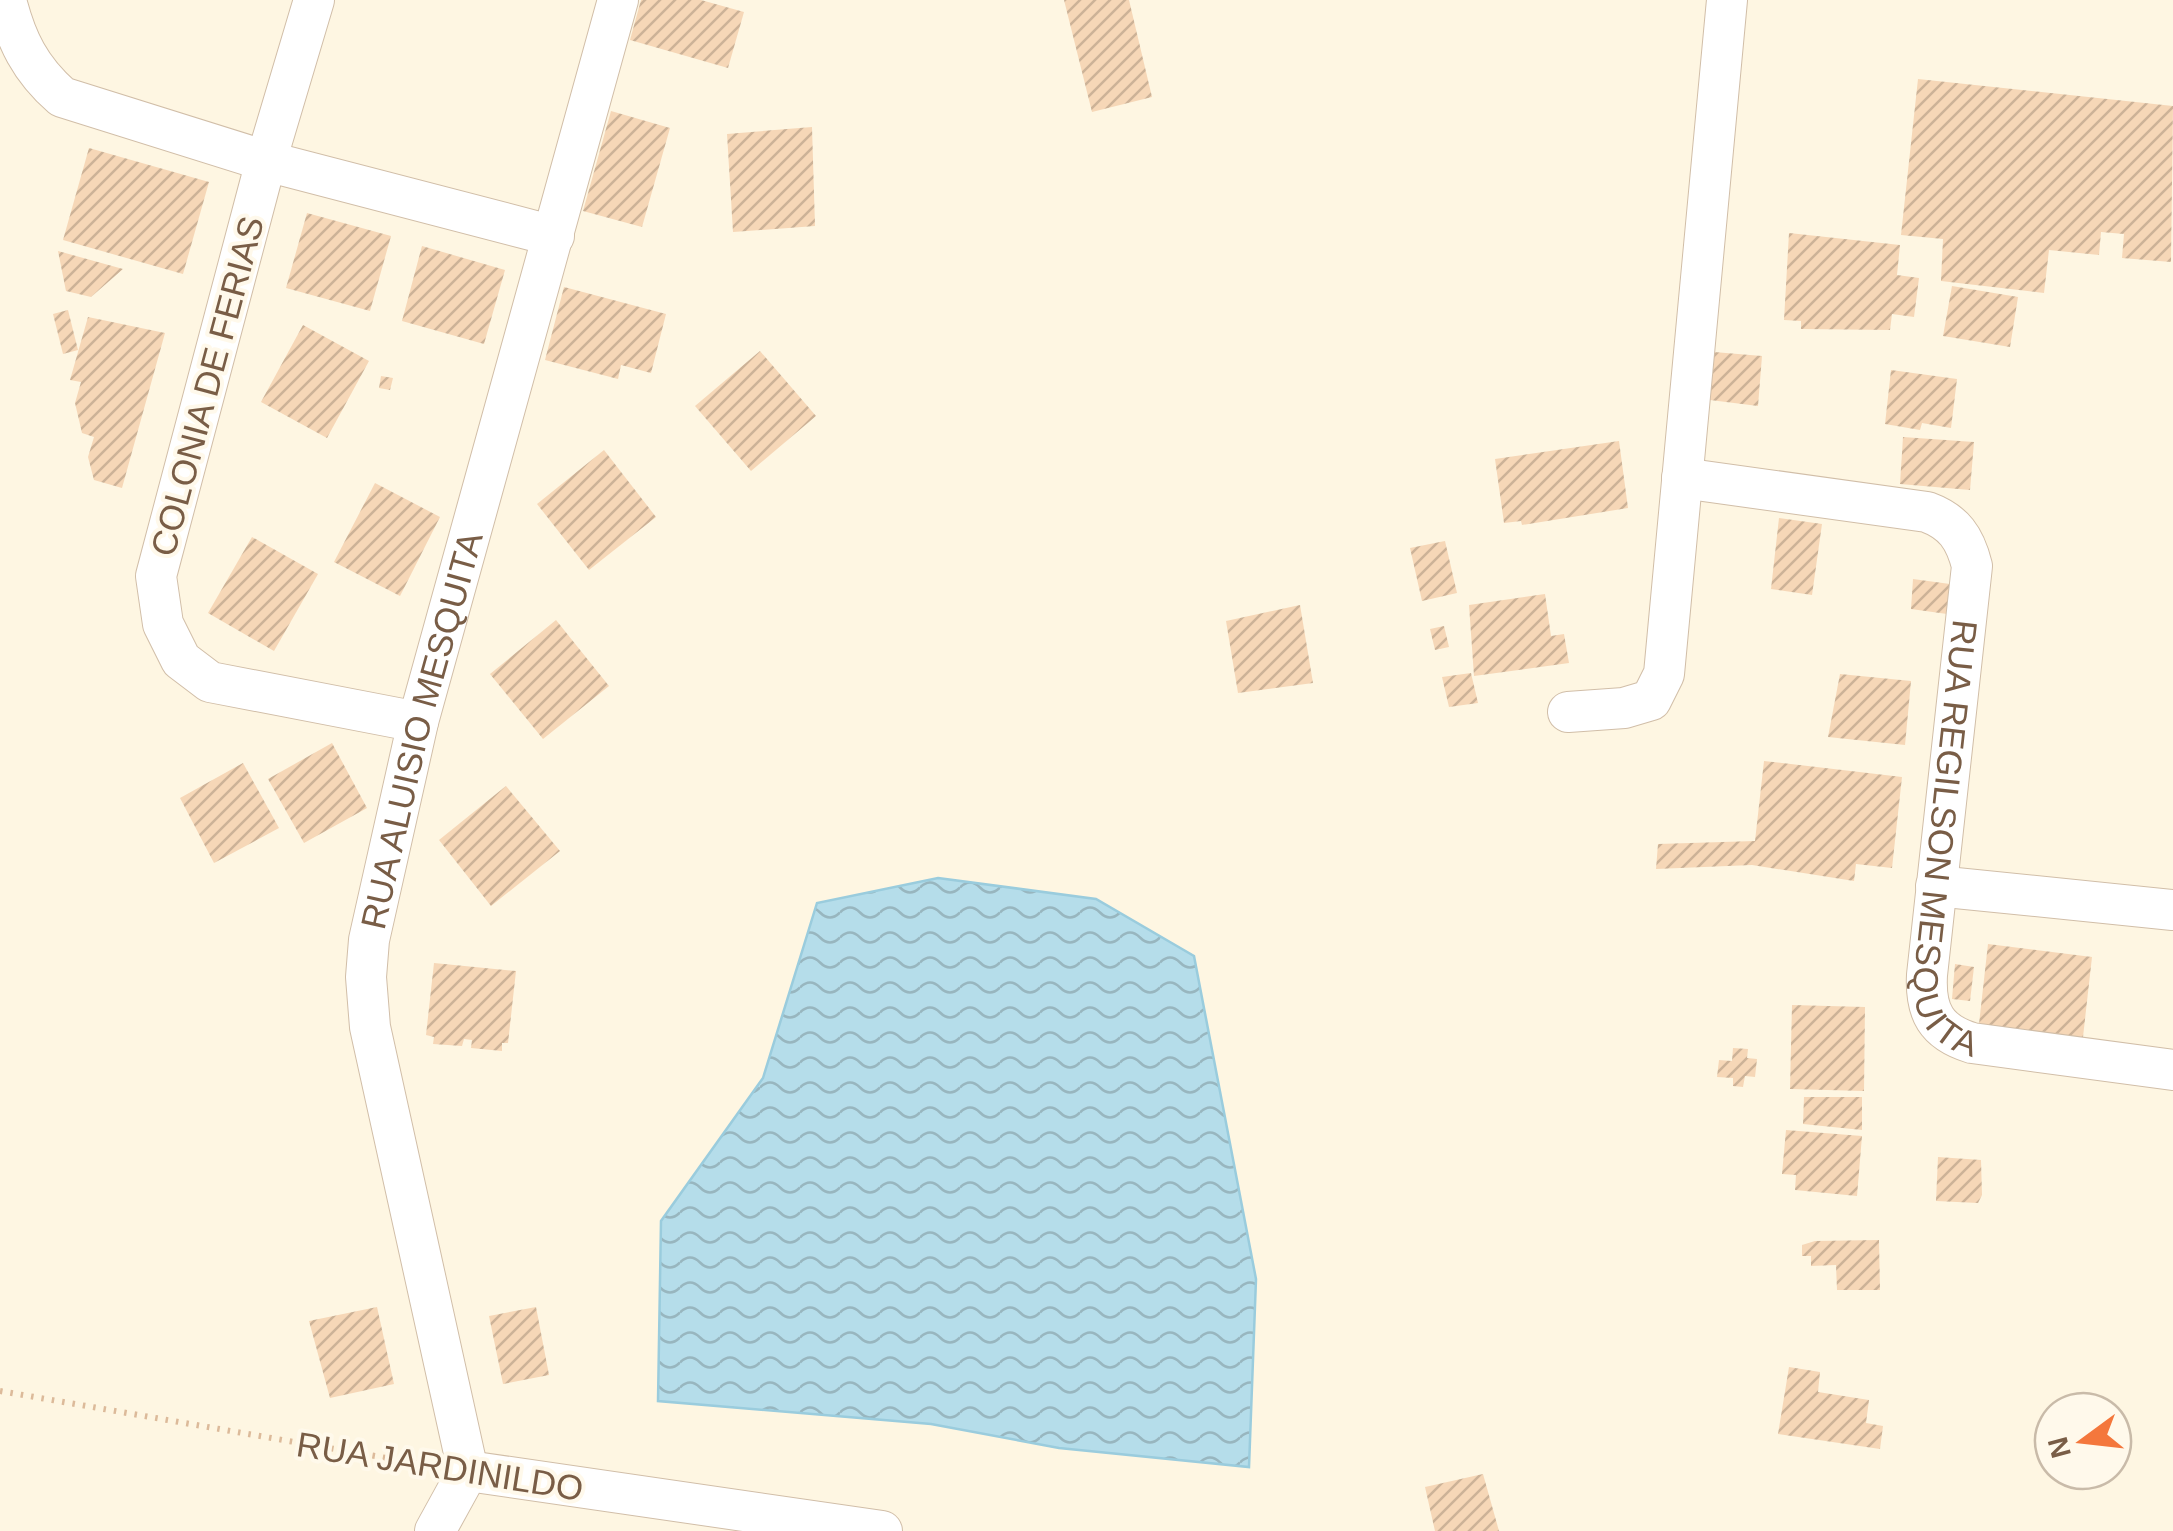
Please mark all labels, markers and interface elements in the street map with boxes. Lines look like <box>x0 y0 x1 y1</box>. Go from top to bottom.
street label: COLONIA DE FERIAS <box>143 212 271 560</box>
street label: RUA ALUISIO MESQUITA <box>353 527 489 933</box>
street label: RUA REGILSON MESQUITA <box>1948 597 2014 1053</box>
text: RUA REGILSON MESQUITA <box>1907 618 1985 1064</box>
north arrow <box>2033 1391 2133 1491</box>
street label: RUA JARDINILDO <box>294 1424 586 1508</box>
text: N <box>2042 1434 2077 1461</box>

